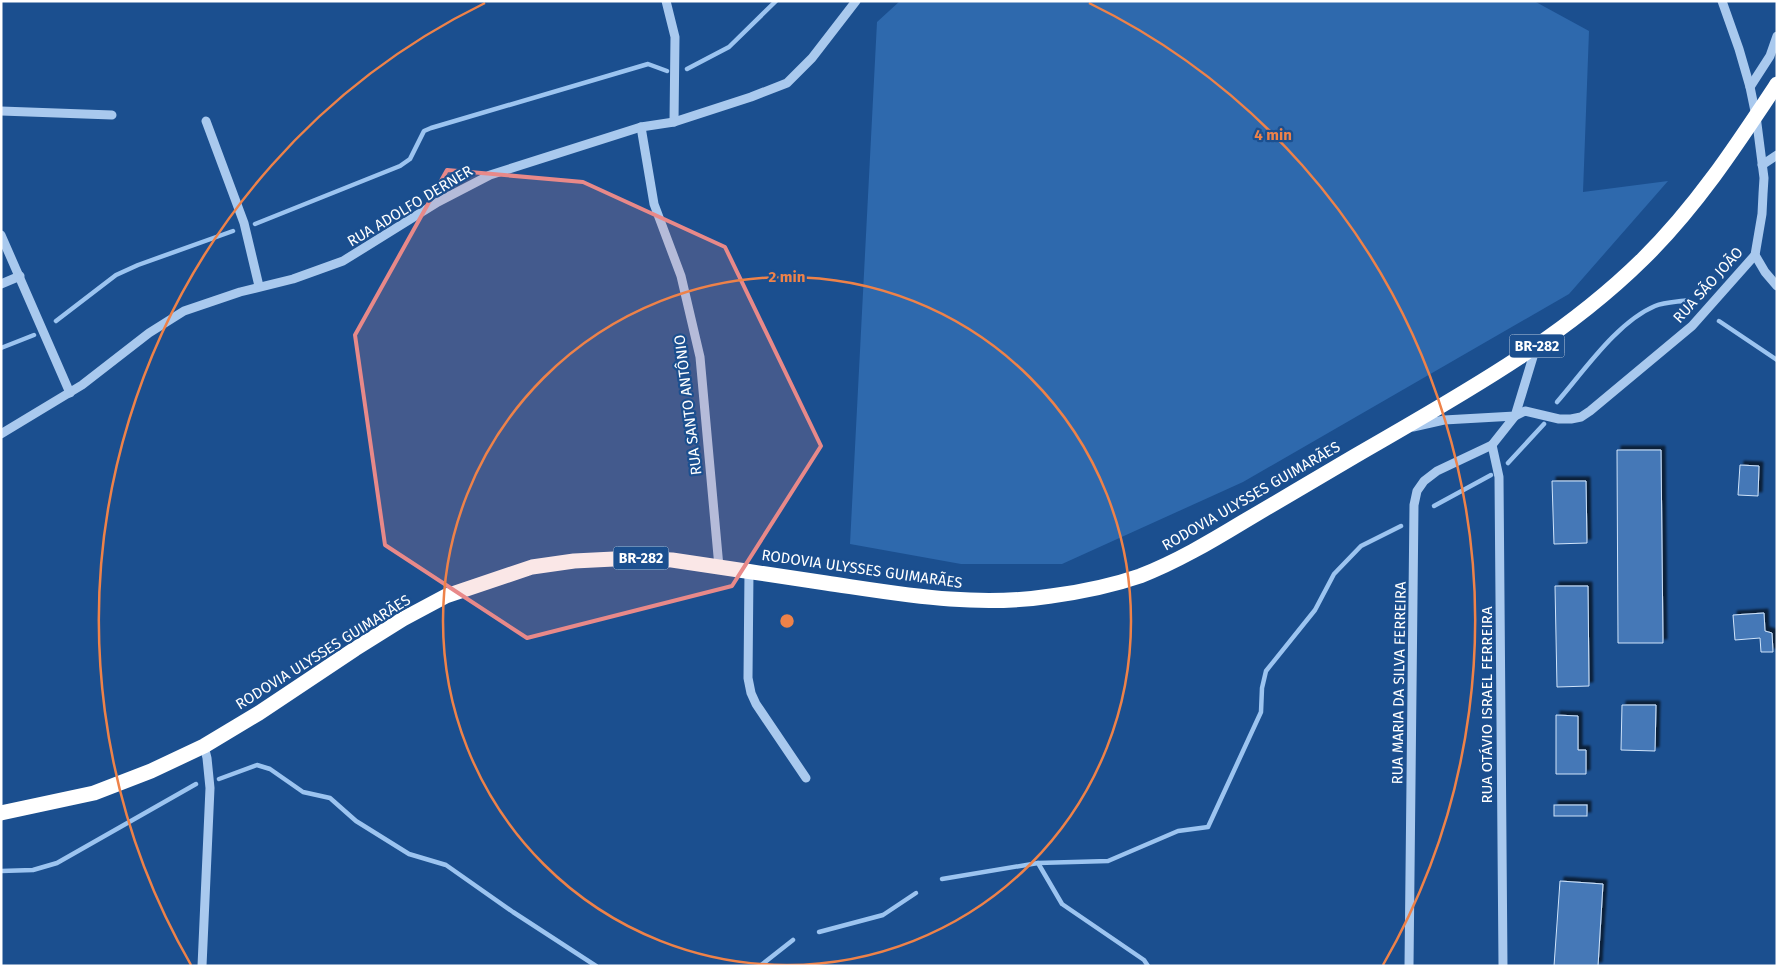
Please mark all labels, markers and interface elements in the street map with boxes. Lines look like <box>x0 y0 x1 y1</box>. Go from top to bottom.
text: 4 min <box>1254 126 1292 144</box>
street label: RUA ADOLFO DERNER <box>344 161 476 251</box>
street label: RUA SÃO JOÃO <box>1669 243 1747 327</box>
text: 2 min <box>769 268 805 286</box>
street label: RUA SANTO ANTÔNIO <box>670 334 706 476</box>
road number: BR-282 <box>1510 334 1564 358</box>
street label: RODOVIA ULYSSES GUIMARÃES <box>1159 438 1343 554</box>
road number: BR-282 <box>614 546 668 570</box>
street label: RODOVIA ULYSSES GUIMARÃES <box>760 546 964 592</box>
street label: RUA MARIA DA SILVA FERREIRA <box>1388 581 1410 785</box>
street label: RODOVIA ULYSSES GUIMARÃES <box>232 591 414 713</box>
street label: RUA OTÁVIO ISRAEL FERREIRA <box>1478 606 1496 804</box>
centre of rings <box>778 612 796 630</box>

